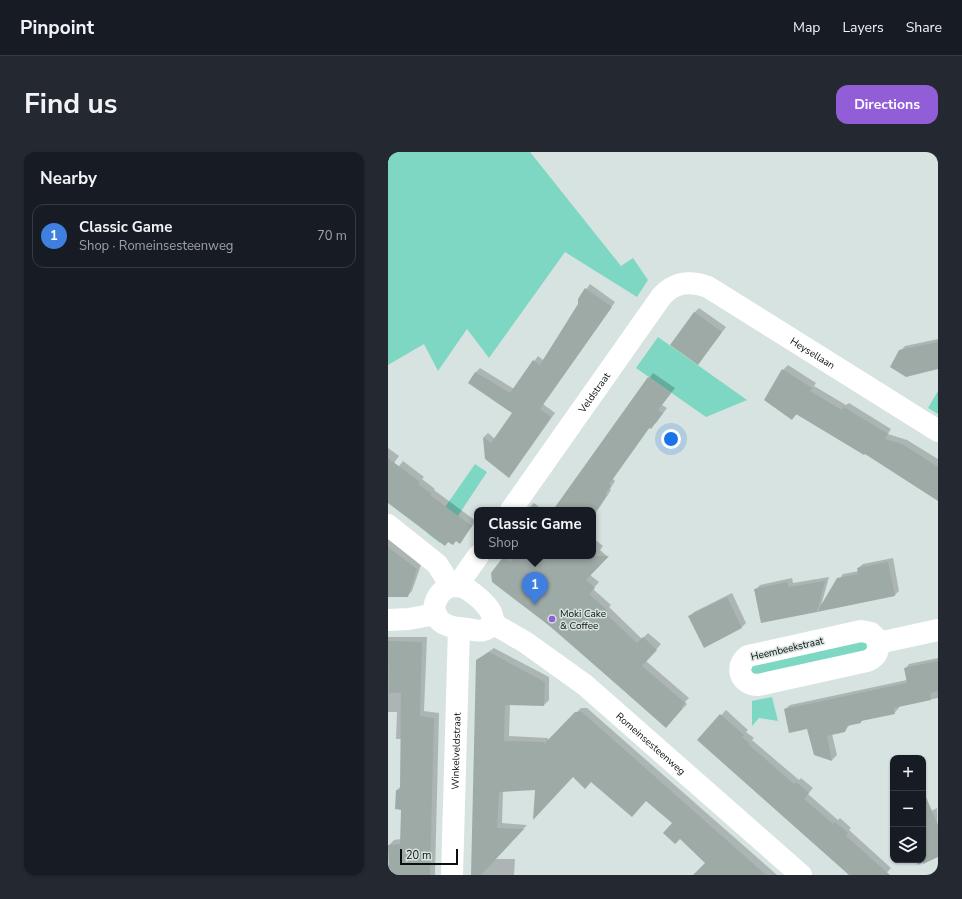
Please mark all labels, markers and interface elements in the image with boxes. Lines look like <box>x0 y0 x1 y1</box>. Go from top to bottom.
text: Pinpoint <box>20 15 94 41</box>
text: Map <box>793 18 820 37</box>
text: Layers <box>842 18 884 37</box>
text: Share <box>906 18 942 37</box>
text: Find us <box>24 85 118 123</box>
button: Directions <box>836 85 938 124</box>
text: Nearby <box>40 167 97 190</box>
text: Classic Game <box>79 217 172 237</box>
text: 1 <box>50 227 58 245</box>
text: 70 m <box>317 227 347 245</box>
text: Shop · Romeinsesteenweg <box>79 237 233 255</box>
street label: Heysellaan <box>787 334 837 373</box>
street label: Veldstraat <box>575 369 614 417</box>
your location <box>661 429 681 449</box>
popup <box>474 507 596 559</box>
text: Classic Game <box>488 514 582 534</box>
text: Shop <box>488 534 519 552</box>
pin: 1 <box>522 572 548 605</box>
place label: Moki Cake & Coffee <box>560 607 606 633</box>
marker: Moki Cake & Coffee <box>547 614 557 624</box>
street label: Heembeekstraat <box>750 634 825 664</box>
street label: Romeinsesteenweg <box>613 710 688 778</box>
street label: Winkelveldstraat <box>448 712 465 790</box>
map controls <box>890 755 926 863</box>
button: + <box>890 755 926 791</box>
button: − <box>890 791 926 827</box>
button: layers <box>890 827 926 863</box>
scale bar <box>400 847 458 866</box>
text: 20 m <box>406 848 431 863</box>

